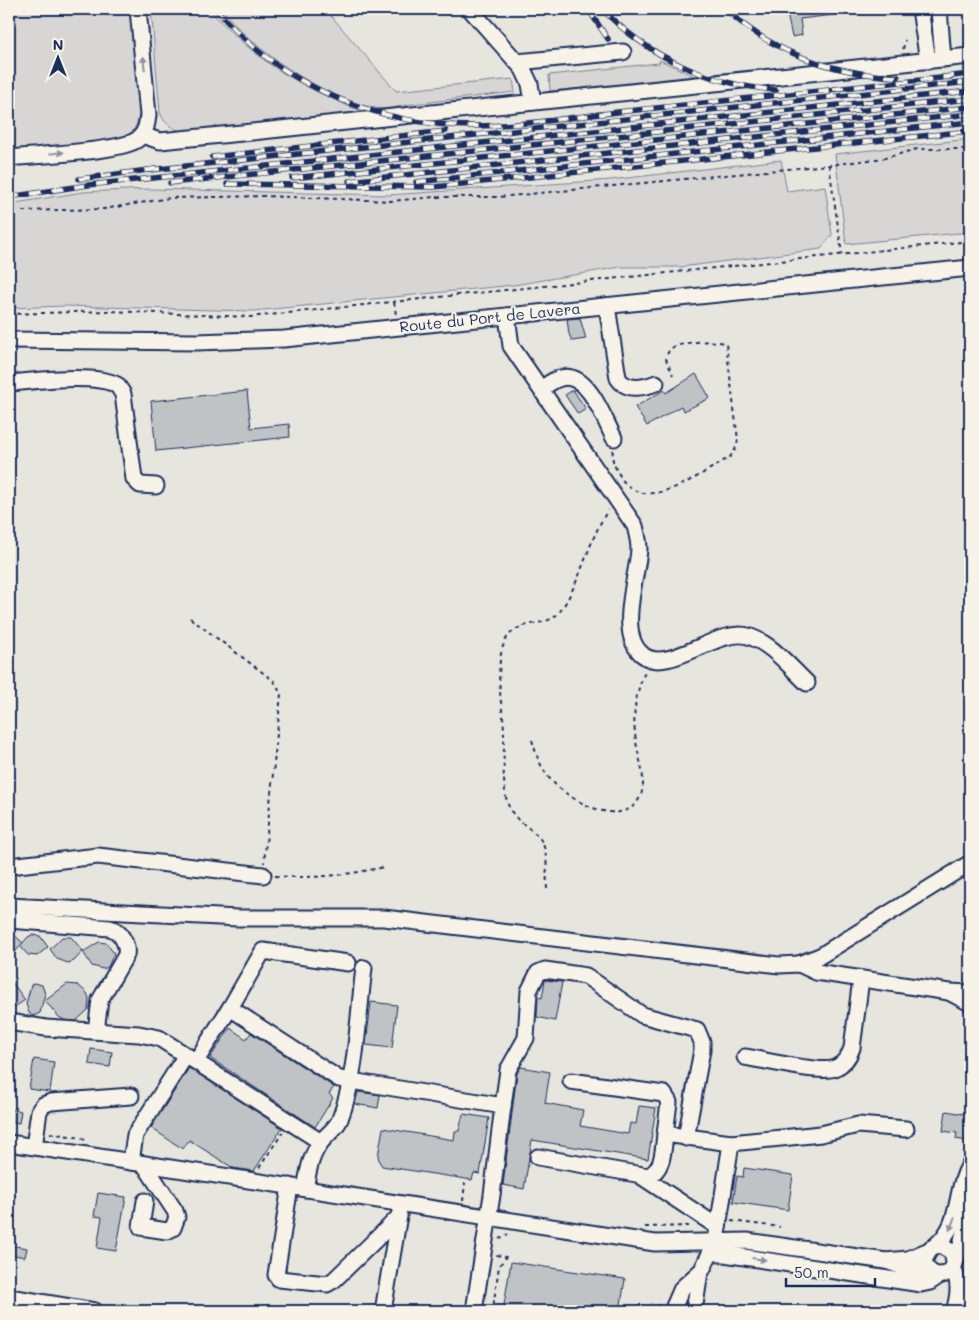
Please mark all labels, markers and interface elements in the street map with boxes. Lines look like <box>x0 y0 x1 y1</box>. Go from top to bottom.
north arrow <box>32 32 82 82</box>
text: N <box>53 35 63 54</box>
one-way arrow <box>139 54 147 70</box>
one-way arrow <box>50 149 66 157</box>
street label: Route du Port de Lavera <box>398 298 581 336</box>
one-way arrow <box>948 1217 956 1232</box>
scale bar <box>786 1255 875 1287</box>
one-way arrow <box>751 1256 767 1264</box>
text: 50 m <box>794 1262 829 1282</box>

